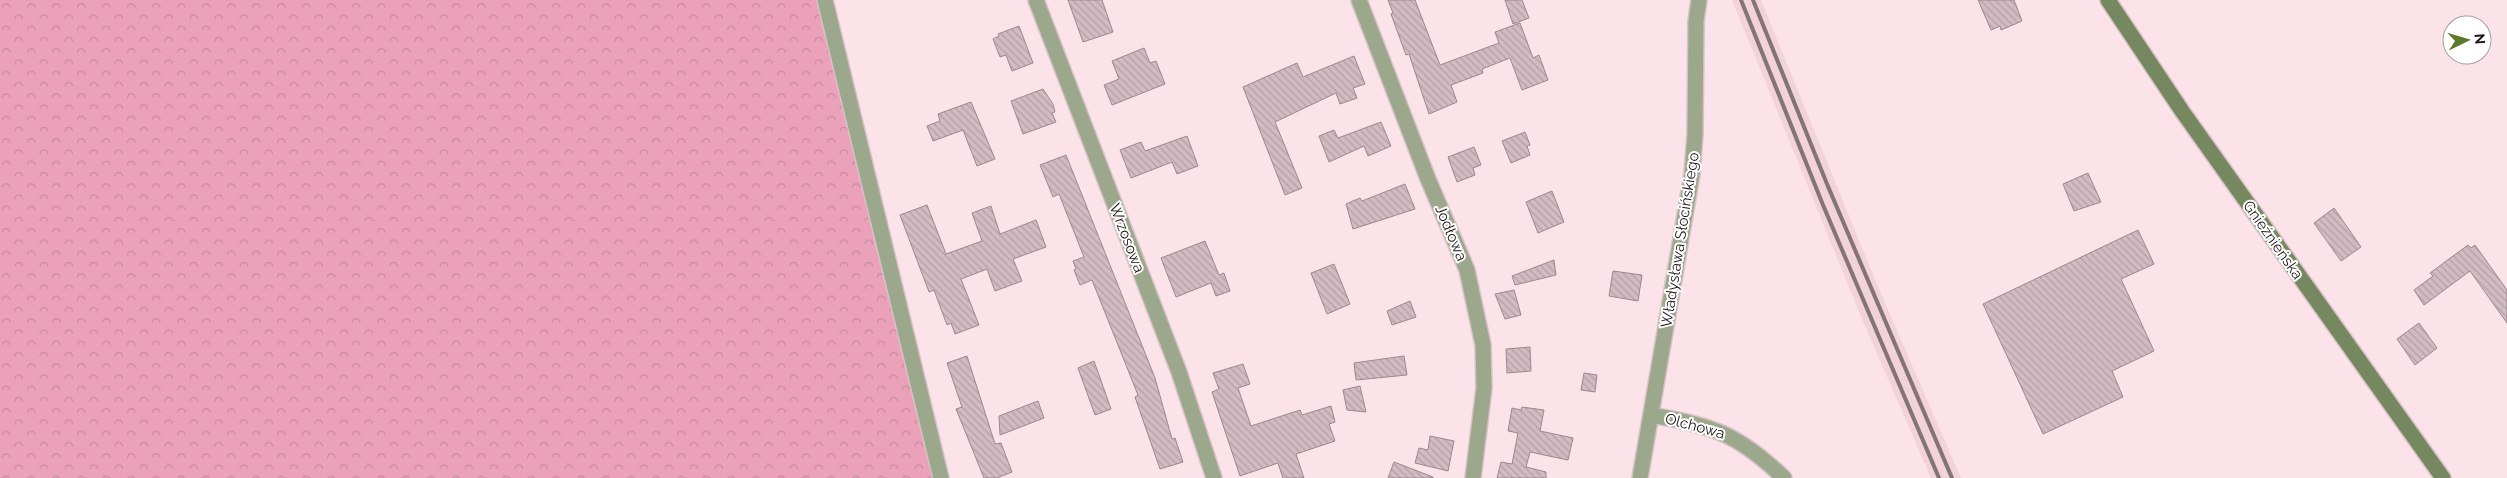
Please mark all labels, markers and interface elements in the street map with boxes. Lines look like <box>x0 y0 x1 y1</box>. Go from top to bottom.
north arrow <box>2442 15 2492 65</box>
text: N <box>2472 33 2488 45</box>
street label: Władysława Słocińskiego <box>1657 151 1703 329</box>
street label: Gnieźnieńska <box>2239 197 2307 283</box>
street label: Wrzosowa <box>1106 201 1148 275</box>
street label: Jodłowa <box>1431 203 1471 263</box>
street label: Olchowa <box>1663 409 1727 443</box>

